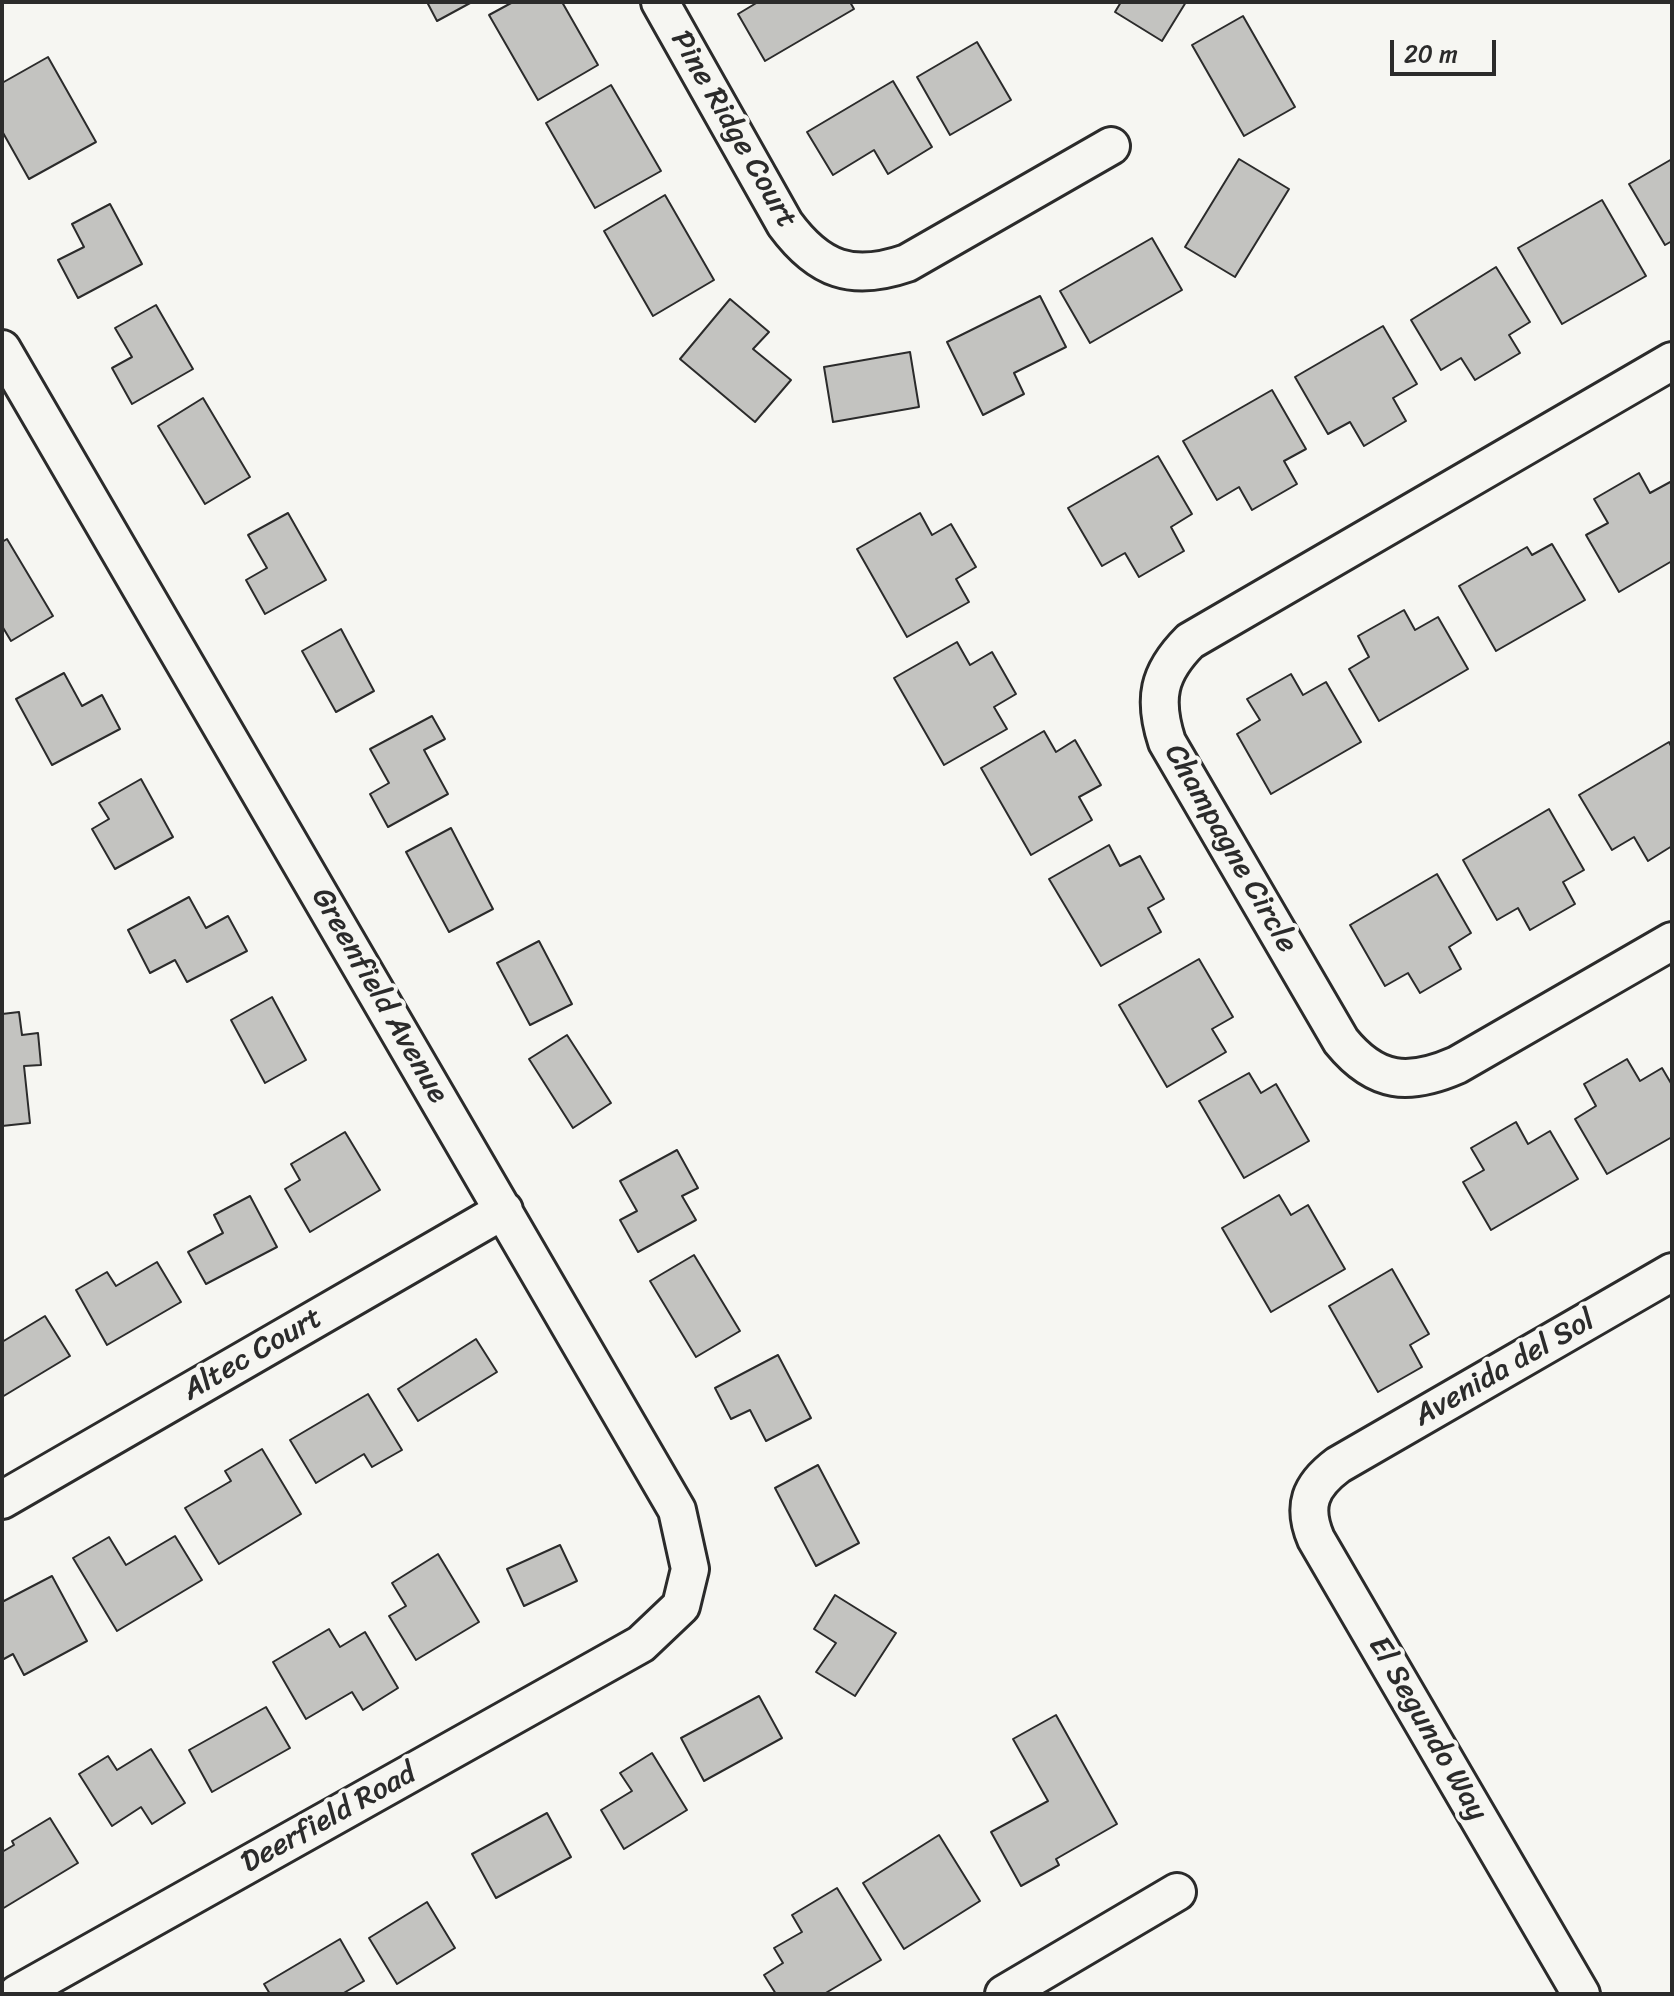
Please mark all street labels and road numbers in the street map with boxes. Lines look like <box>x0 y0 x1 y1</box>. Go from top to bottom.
street label: Pine Ridge Court <box>662 25 804 235</box>
street label: Champagne Circle <box>1156 738 1304 960</box>
street label: Greenfield Avenue <box>303 882 455 1110</box>
street label: Altec Court <box>177 1301 329 1409</box>
street label: Avenida del Sol <box>1408 1303 1602 1435</box>
street label: El Segundo Way <box>1360 1630 1494 1828</box>
street label: Deerfield Road <box>235 1756 423 1882</box>

